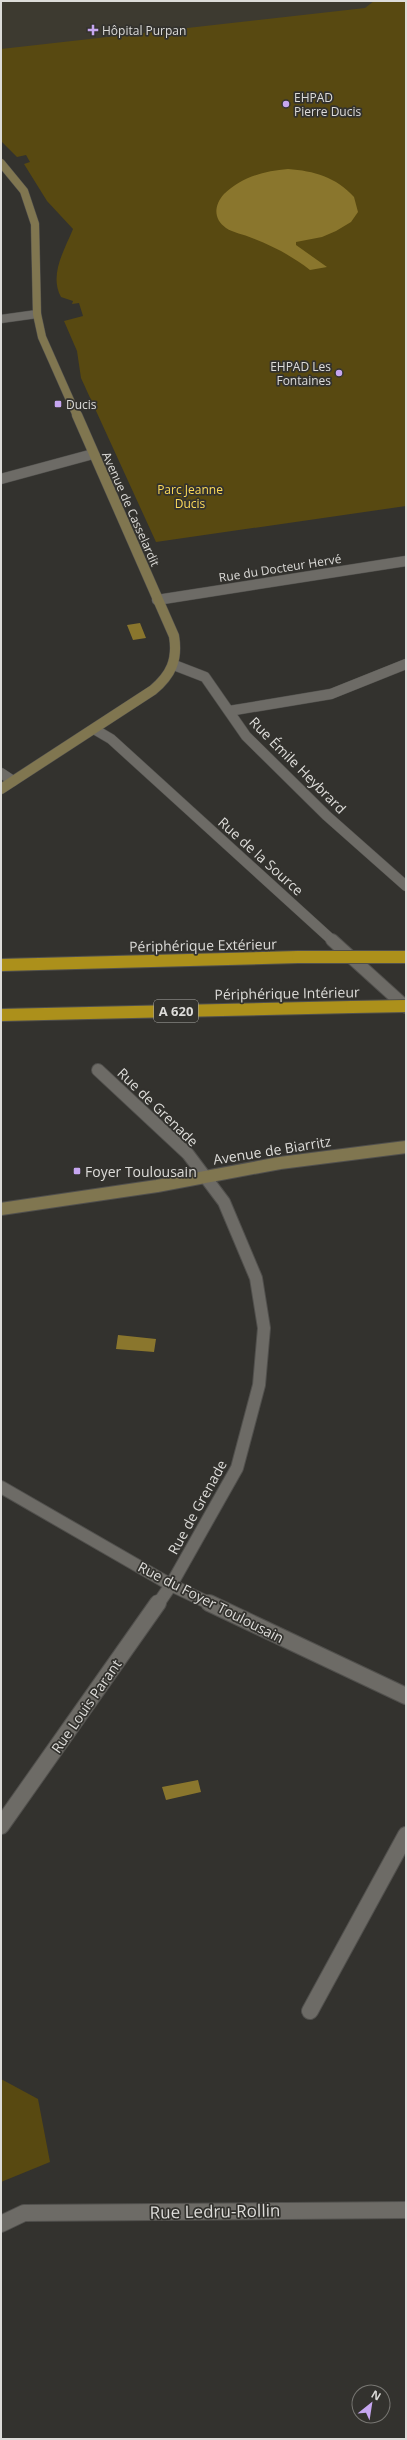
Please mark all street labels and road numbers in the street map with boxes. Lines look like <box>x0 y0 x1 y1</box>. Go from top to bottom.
street label: Avenue de Casselardit <box>98 449 164 569</box>
street label: Rue du Docteur Hervé <box>218 550 343 586</box>
street label: Rue Émile Heybrard <box>245 712 351 818</box>
street label: Rue de la Source <box>214 813 308 900</box>
street label: Périphérique Extérieur <box>129 934 277 956</box>
street label: Périphérique Intérieur <box>214 982 360 1004</box>
road number: A 620 <box>154 1000 198 1022</box>
street label: Rue de Grenade <box>114 1064 203 1151</box>
street label: Avenue de Biarritz <box>212 1131 333 1169</box>
street label: Rue de Grenade <box>163 1456 231 1558</box>
street label: Rue du Foyer Toulousain <box>135 1557 287 1647</box>
street label: Rue Louis Parant <box>47 1655 125 1757</box>
street label: Rue Ledru-Rollin <box>150 2198 280 2224</box>

